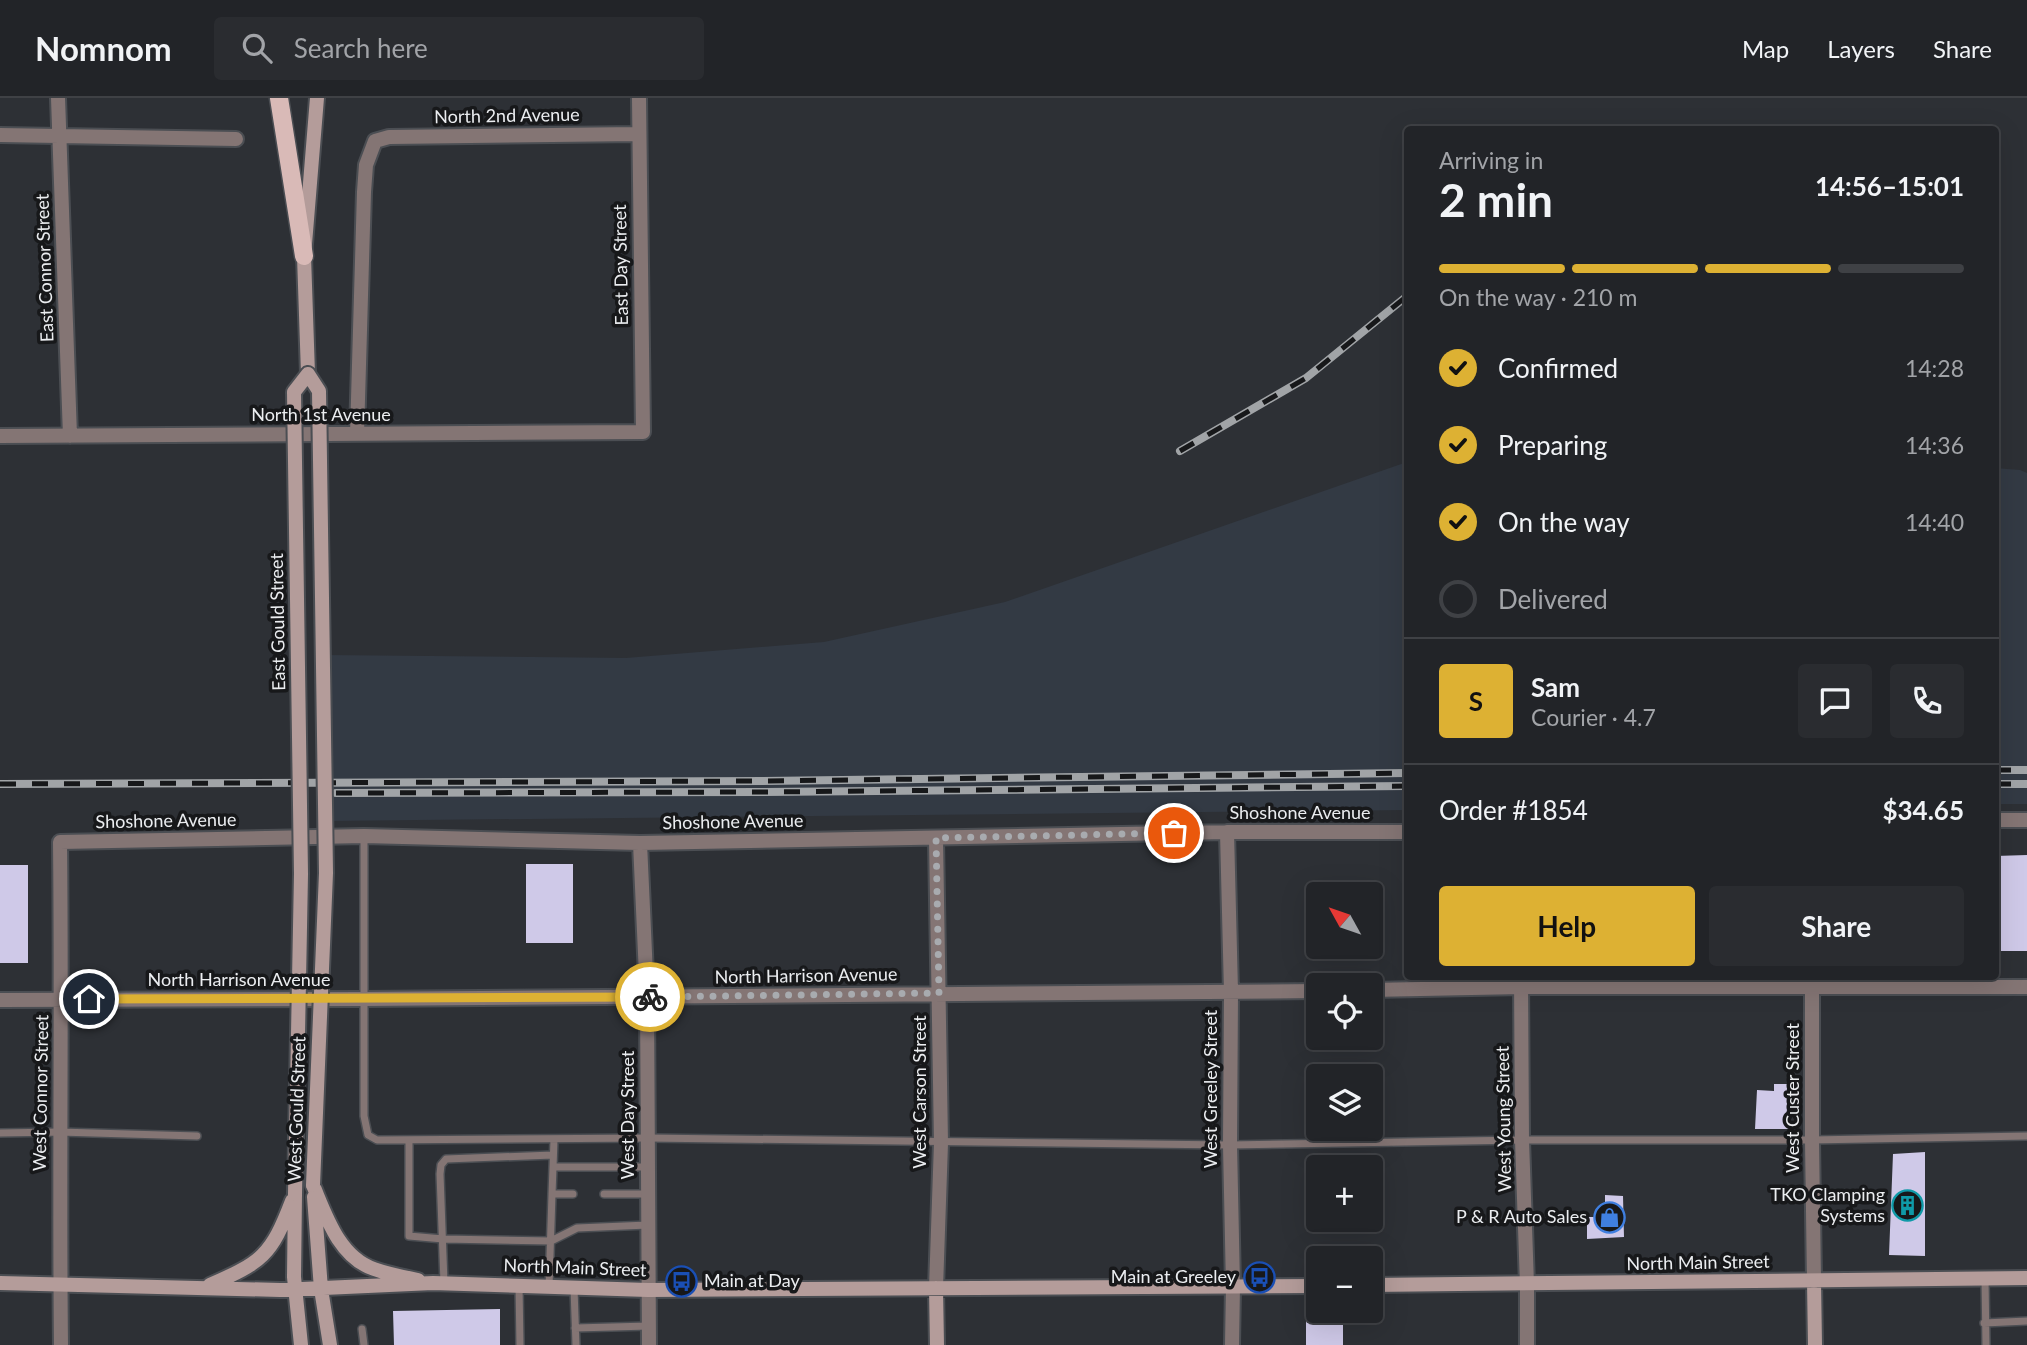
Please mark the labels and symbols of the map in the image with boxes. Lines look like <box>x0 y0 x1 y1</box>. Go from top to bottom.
street label: North 2nd Avenue <box>434 103 580 127</box>
street label: East Connor Street <box>30 193 58 343</box>
street label: East Day Street <box>608 204 632 326</box>
street label: North 1st Avenue <box>251 403 391 425</box>
street label: East Gould Street <box>265 552 289 691</box>
street label: Shoshone Avenue <box>1229 801 1371 823</box>
pin <box>1144 803 1204 863</box>
street label: Shoshone Avenue <box>95 808 237 832</box>
street label: Shoshone Avenue <box>662 809 804 833</box>
north arrow <box>1306 882 1382 959</box>
courier <box>615 962 685 1032</box>
street label: North Harrison Avenue <box>714 962 898 988</box>
street label: North Harrison Avenue <box>148 968 330 990</box>
pin <box>59 969 119 1029</box>
street label: West Greeley Street <box>1199 1009 1221 1168</box>
street label: West Connor Street <box>28 1014 52 1171</box>
street label: West Carson Street <box>908 1015 930 1169</box>
street label: West Custer Street <box>1781 1023 1803 1173</box>
street label: West Gould Street <box>282 1035 310 1182</box>
street label: West Young Street <box>1491 1045 1515 1192</box>
street label: West Day Street <box>616 1050 638 1180</box>
place label: TKO Clamping Systems <box>1770 1183 1885 1226</box>
building icon: TKO Clamping Systems <box>1891 1188 1925 1222</box>
shop icon: P & R Auto Sales <box>1593 1200 1627 1234</box>
place label: P & R Auto Sales <box>1456 1205 1587 1227</box>
street label: North Main Street <box>1626 1250 1770 1274</box>
street label: North Main Street <box>503 1254 647 1281</box>
bus stop icon: Main at Greeley <box>1242 1260 1276 1294</box>
bus stop icon: Main at Day <box>664 1264 698 1298</box>
place label: Main at Greeley <box>1111 1265 1237 1287</box>
place label: Main at Day <box>704 1269 800 1291</box>

